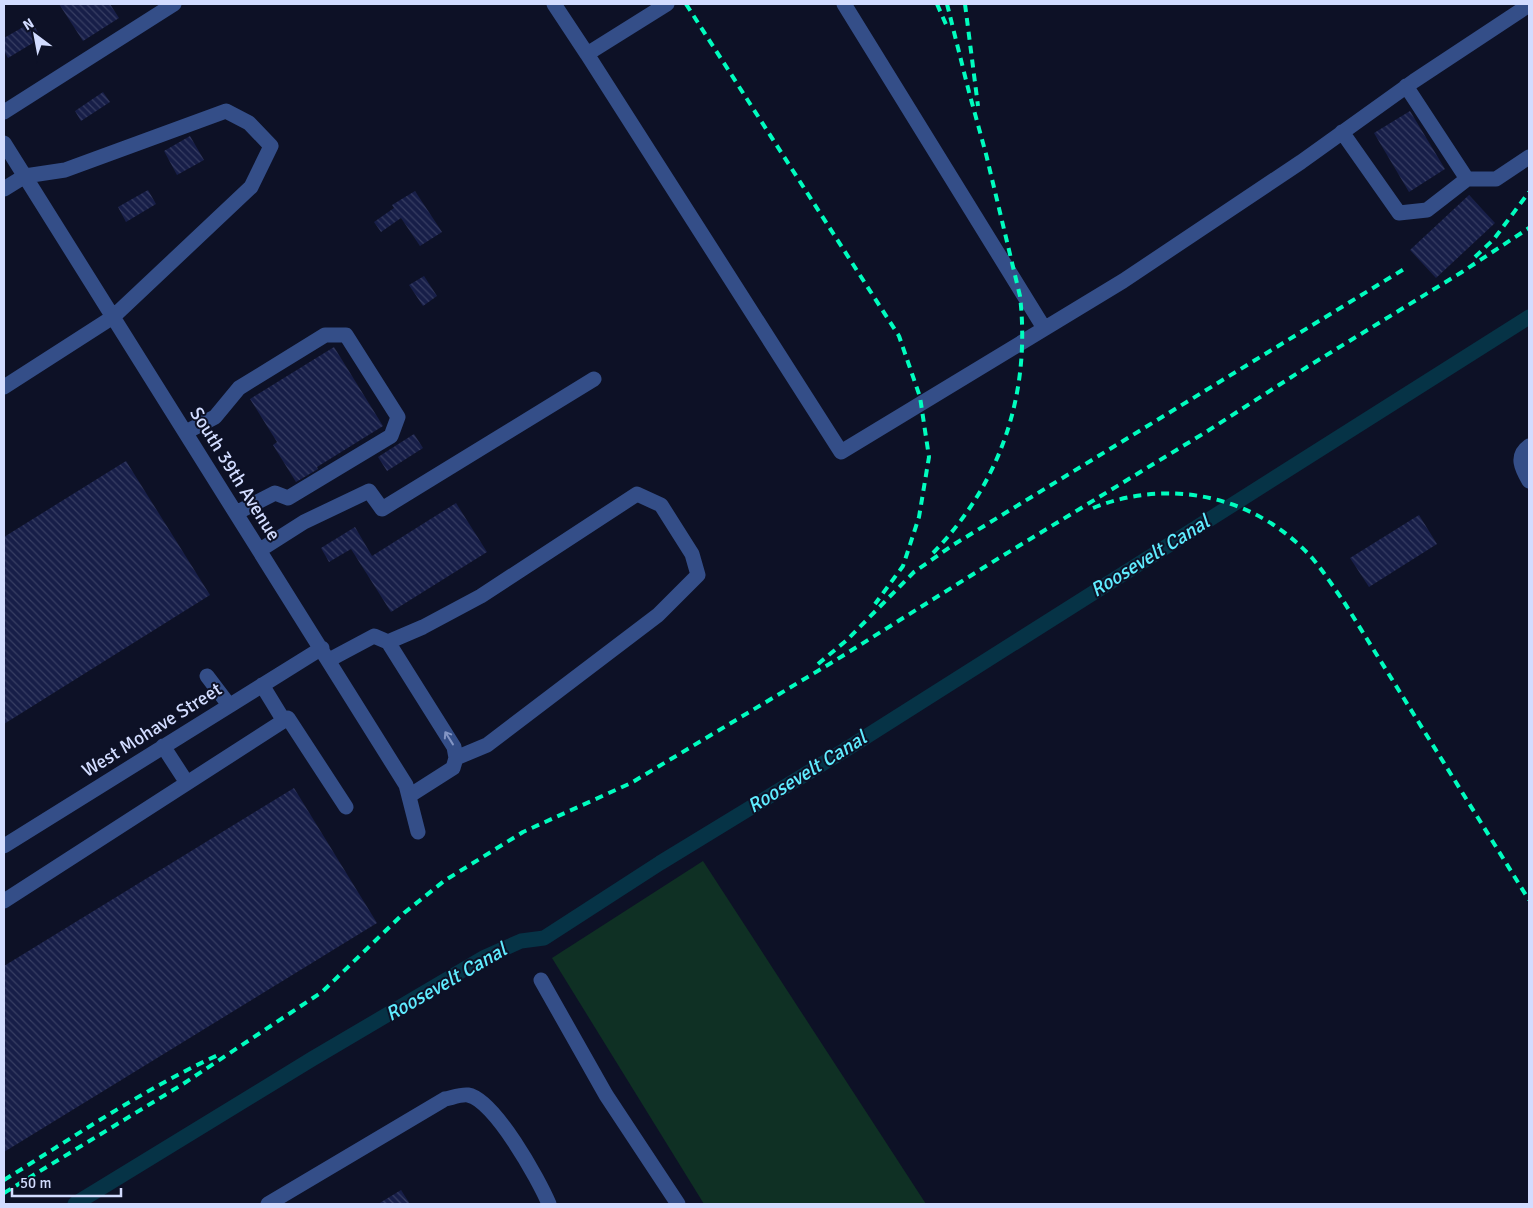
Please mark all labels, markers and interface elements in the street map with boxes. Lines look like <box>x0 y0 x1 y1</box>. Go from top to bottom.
north arrow <box>10 10 60 60</box>
text: N <box>20 15 37 34</box>
street label: South 39th Avenue <box>184 403 286 545</box>
water label: Roosevelt Canal <box>1086 508 1216 603</box>
street label: West Mohave Street <box>78 677 227 783</box>
water label: Roosevelt Canal <box>743 724 873 819</box>
one-way arrow <box>443 732 453 746</box>
water label: Roosevelt Canal <box>381 936 513 1027</box>
scale bar <box>12 1166 121 1198</box>
text: 50 m <box>20 1174 51 1192</box>

